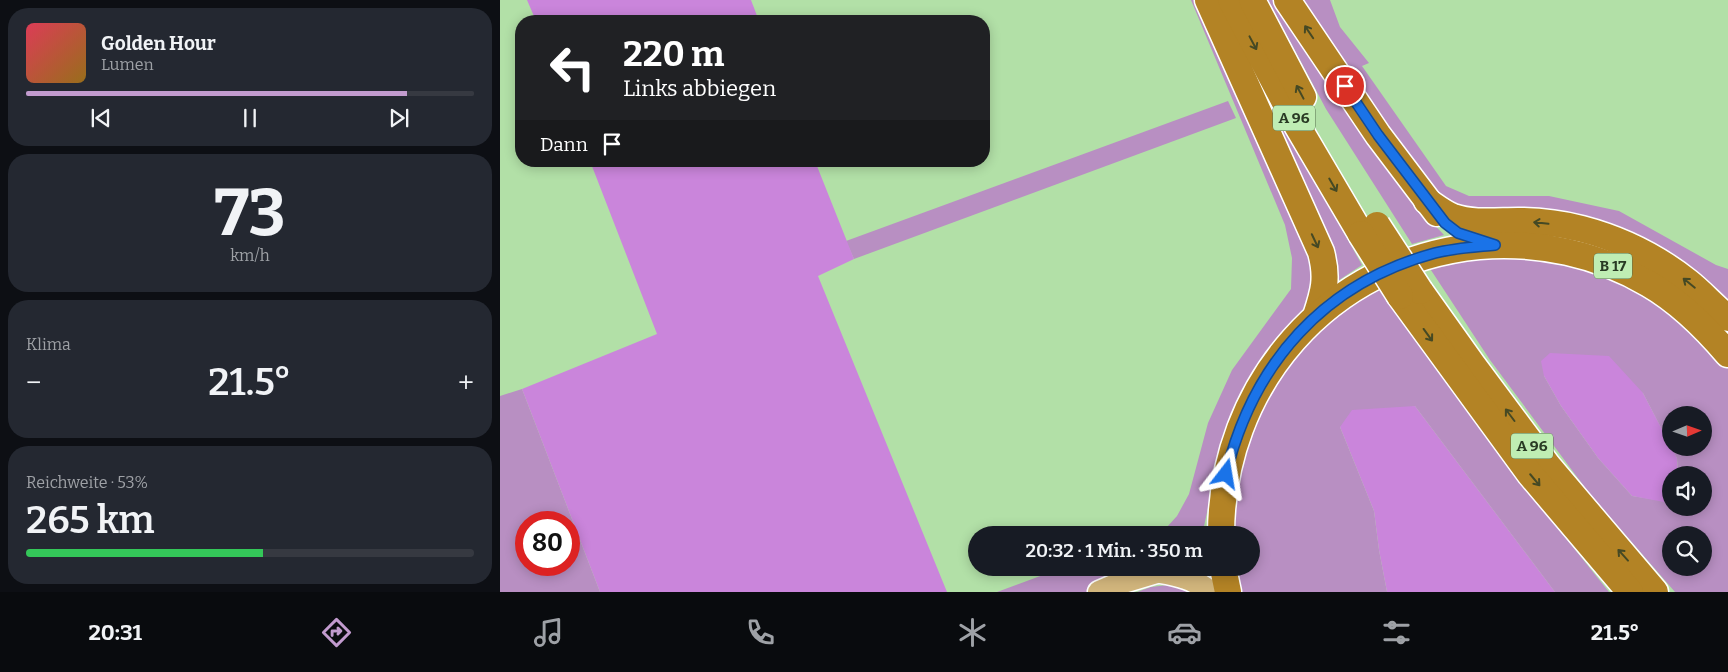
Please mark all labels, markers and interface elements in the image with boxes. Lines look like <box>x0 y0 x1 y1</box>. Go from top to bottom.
one-way arrow <box>1304 25 1314 39</box>
text: Golden Hour <box>101 32 216 55</box>
text: 220 m <box>623 33 724 75</box>
icon: left <box>540 35 605 100</box>
one-way arrow <box>1249 35 1259 50</box>
text: Lumen <box>101 55 154 74</box>
pin <box>1324 65 1366 107</box>
icon: arrive <box>1331 72 1359 100</box>
text: Links abbiegen <box>623 75 776 102</box>
one-way arrow <box>1295 85 1304 100</box>
icon: previous <box>87 104 115 132</box>
icon: pause <box>236 104 264 132</box>
icon: next <box>385 104 413 132</box>
road number: A 96 <box>1273 106 1315 130</box>
icon: arrive <box>598 130 626 158</box>
text: Dann <box>540 133 588 156</box>
text: 73 <box>214 174 286 252</box>
one-way arrow <box>1328 177 1338 192</box>
one-way arrow <box>1533 218 1549 228</box>
one-way arrow <box>1311 233 1321 248</box>
text: km/h <box>230 246 270 265</box>
road number: B 17 <box>1594 254 1632 278</box>
one-way arrow <box>1683 278 1696 289</box>
one-way arrow <box>1423 328 1433 342</box>
text: Klima <box>26 335 71 354</box>
text: 21.5° <box>208 359 291 405</box>
text: − <box>26 366 41 399</box>
text: + <box>458 366 474 399</box>
north arrow <box>1662 406 1712 456</box>
map controls <box>1662 406 1712 576</box>
one-way arrow <box>1505 408 1515 422</box>
road number: A 96 <box>1511 434 1553 458</box>
position arrow <box>1199 447 1251 499</box>
button: sound <box>1662 466 1712 516</box>
text: Reichweite · 53% <box>26 473 148 492</box>
one-way arrow <box>1530 473 1541 486</box>
text: 265 km <box>26 497 155 543</box>
speed limit sign: 80 <box>515 511 580 576</box>
button: search <box>1662 526 1712 576</box>
text: 20:32 · 1 Min. · 350 m <box>1025 539 1203 562</box>
one-way arrow <box>1617 549 1629 562</box>
icon: directions <box>319 615 354 650</box>
icon: music <box>531 615 566 650</box>
icon: phone <box>743 615 778 650</box>
icon: climate <box>955 615 990 650</box>
icon: car <box>1167 615 1202 650</box>
icon: filters <box>1379 615 1414 650</box>
text: 20:31 <box>88 619 142 646</box>
text: 21.5° <box>1591 619 1640 646</box>

